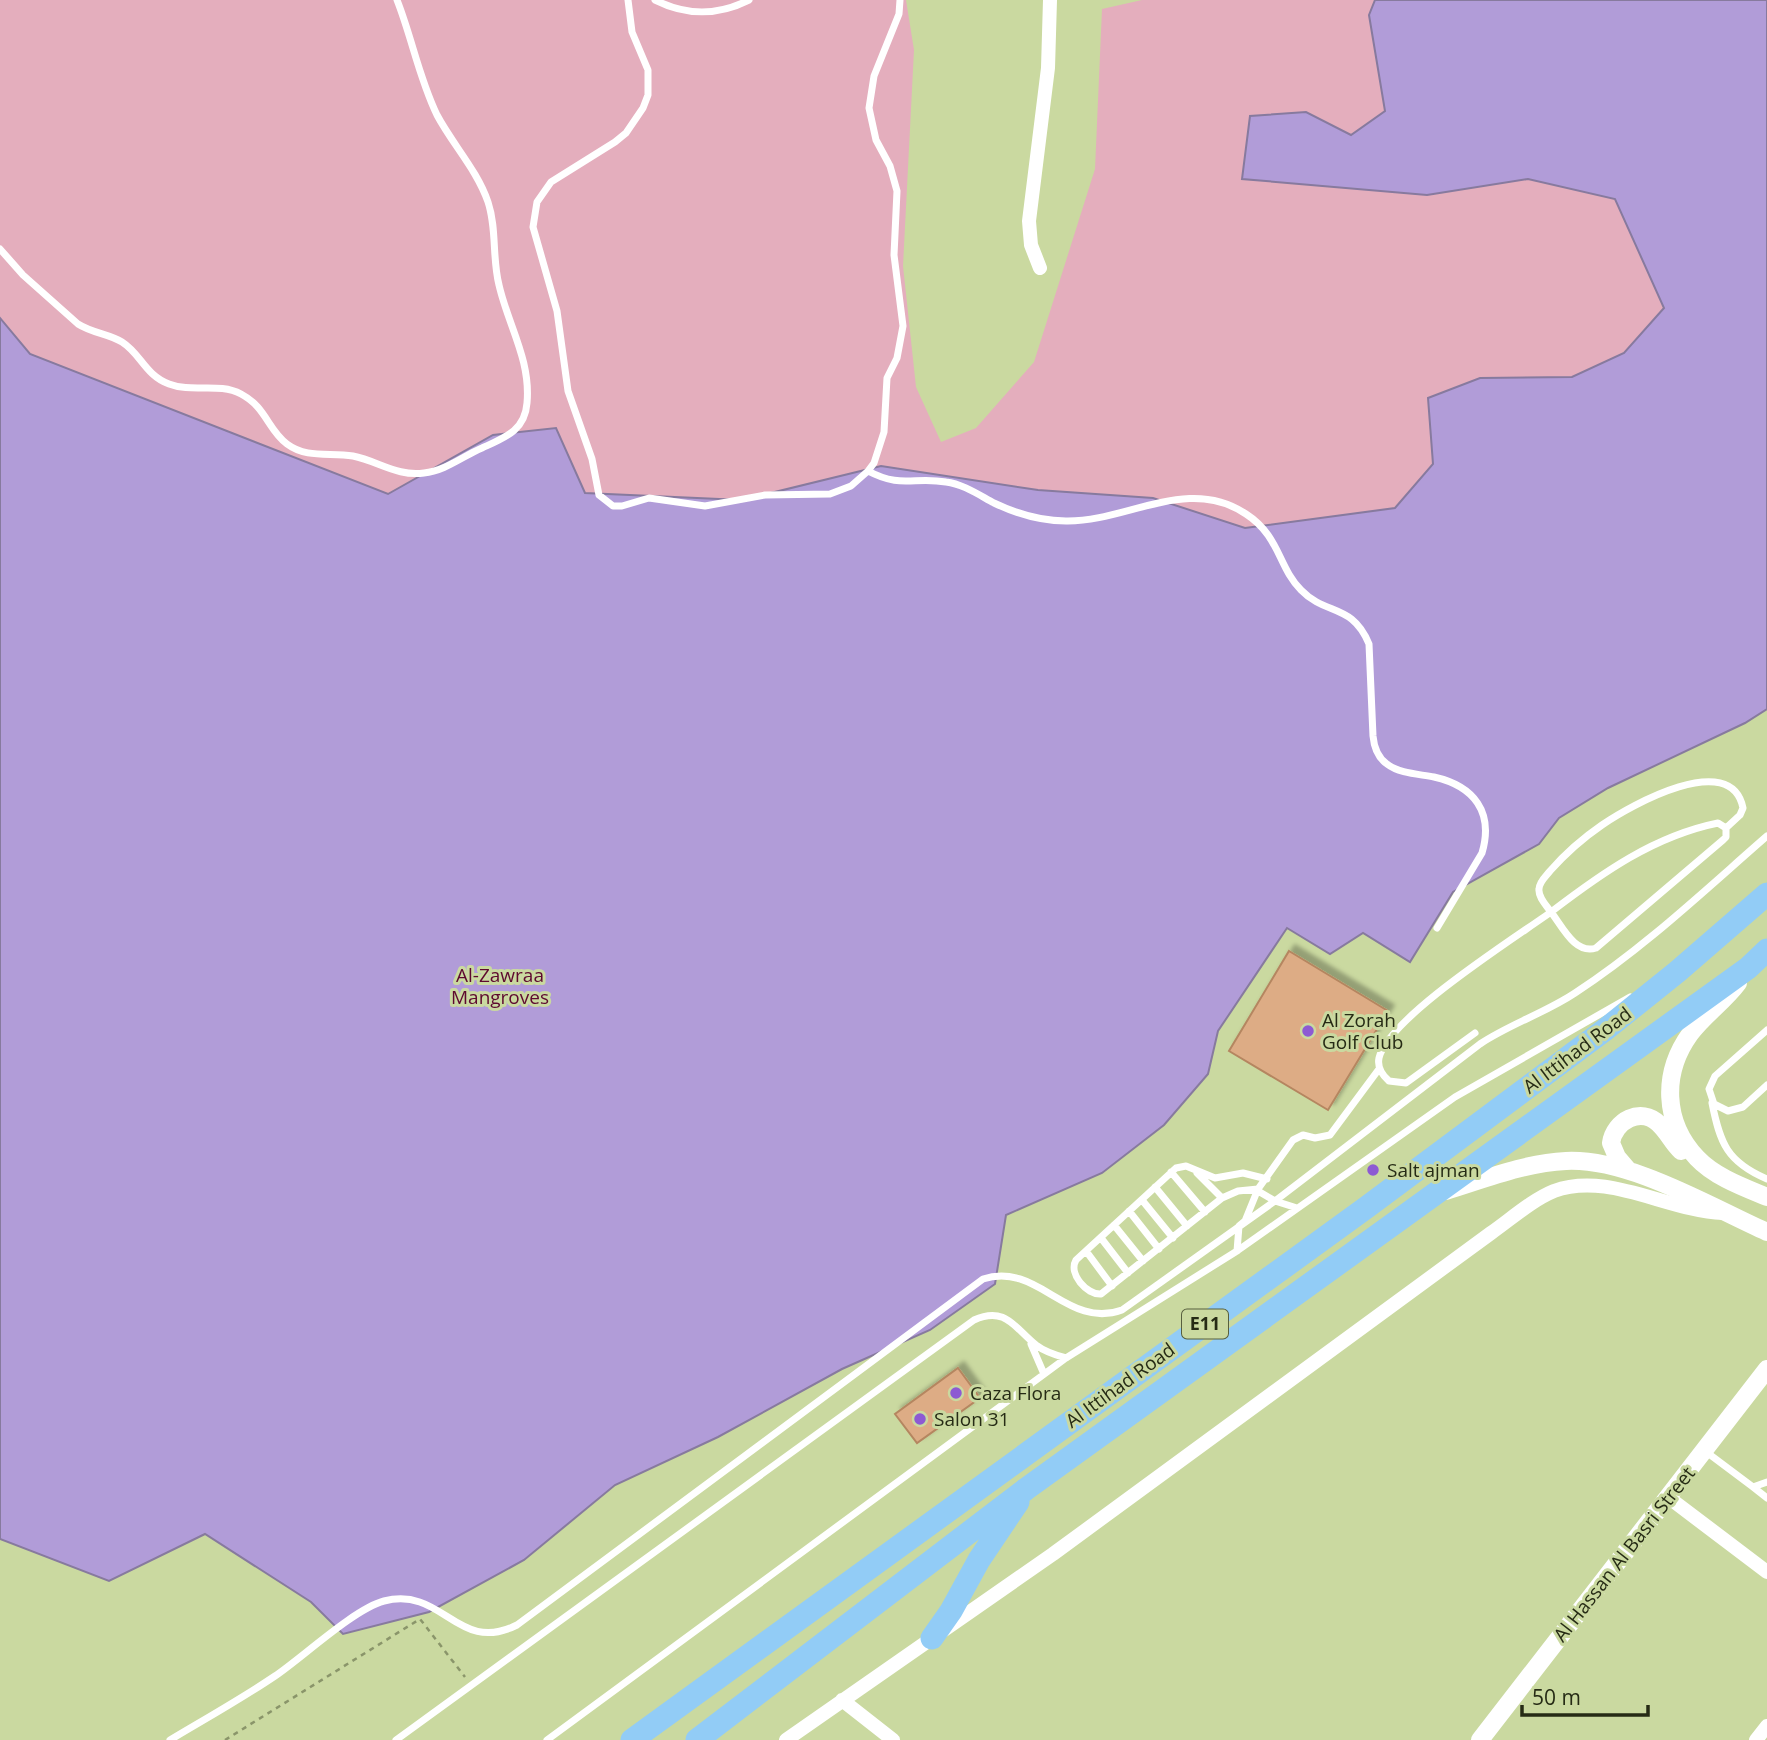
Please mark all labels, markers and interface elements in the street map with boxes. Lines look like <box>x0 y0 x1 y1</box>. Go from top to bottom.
park label: Al-Zawraa Mangroves <box>451 962 549 1010</box>
street label: Al Ittihad Road <box>1517 1001 1637 1099</box>
place label: Al Zorah Golf Club <box>1322 1007 1403 1055</box>
marker: Al Zorah Golf Club <box>1300 1023 1316 1039</box>
place label: Salt ajman <box>1387 1157 1480 1183</box>
marker: Salt ajman <box>1365 1162 1381 1178</box>
road number: E11 <box>1182 1310 1228 1338</box>
street label: Al Ittihad Road <box>1060 1336 1180 1434</box>
place label: Caza Flora <box>970 1380 1061 1406</box>
marker: Caza Flora <box>948 1385 964 1401</box>
place label: Salon 31 <box>934 1406 1010 1432</box>
marker: Salon 31 <box>912 1411 928 1427</box>
street label: Al Hassan Al Basri Street <box>1547 1461 1701 1647</box>
scale bar <box>1522 1674 1648 1718</box>
text: 50 m <box>1532 1683 1581 1711</box>

